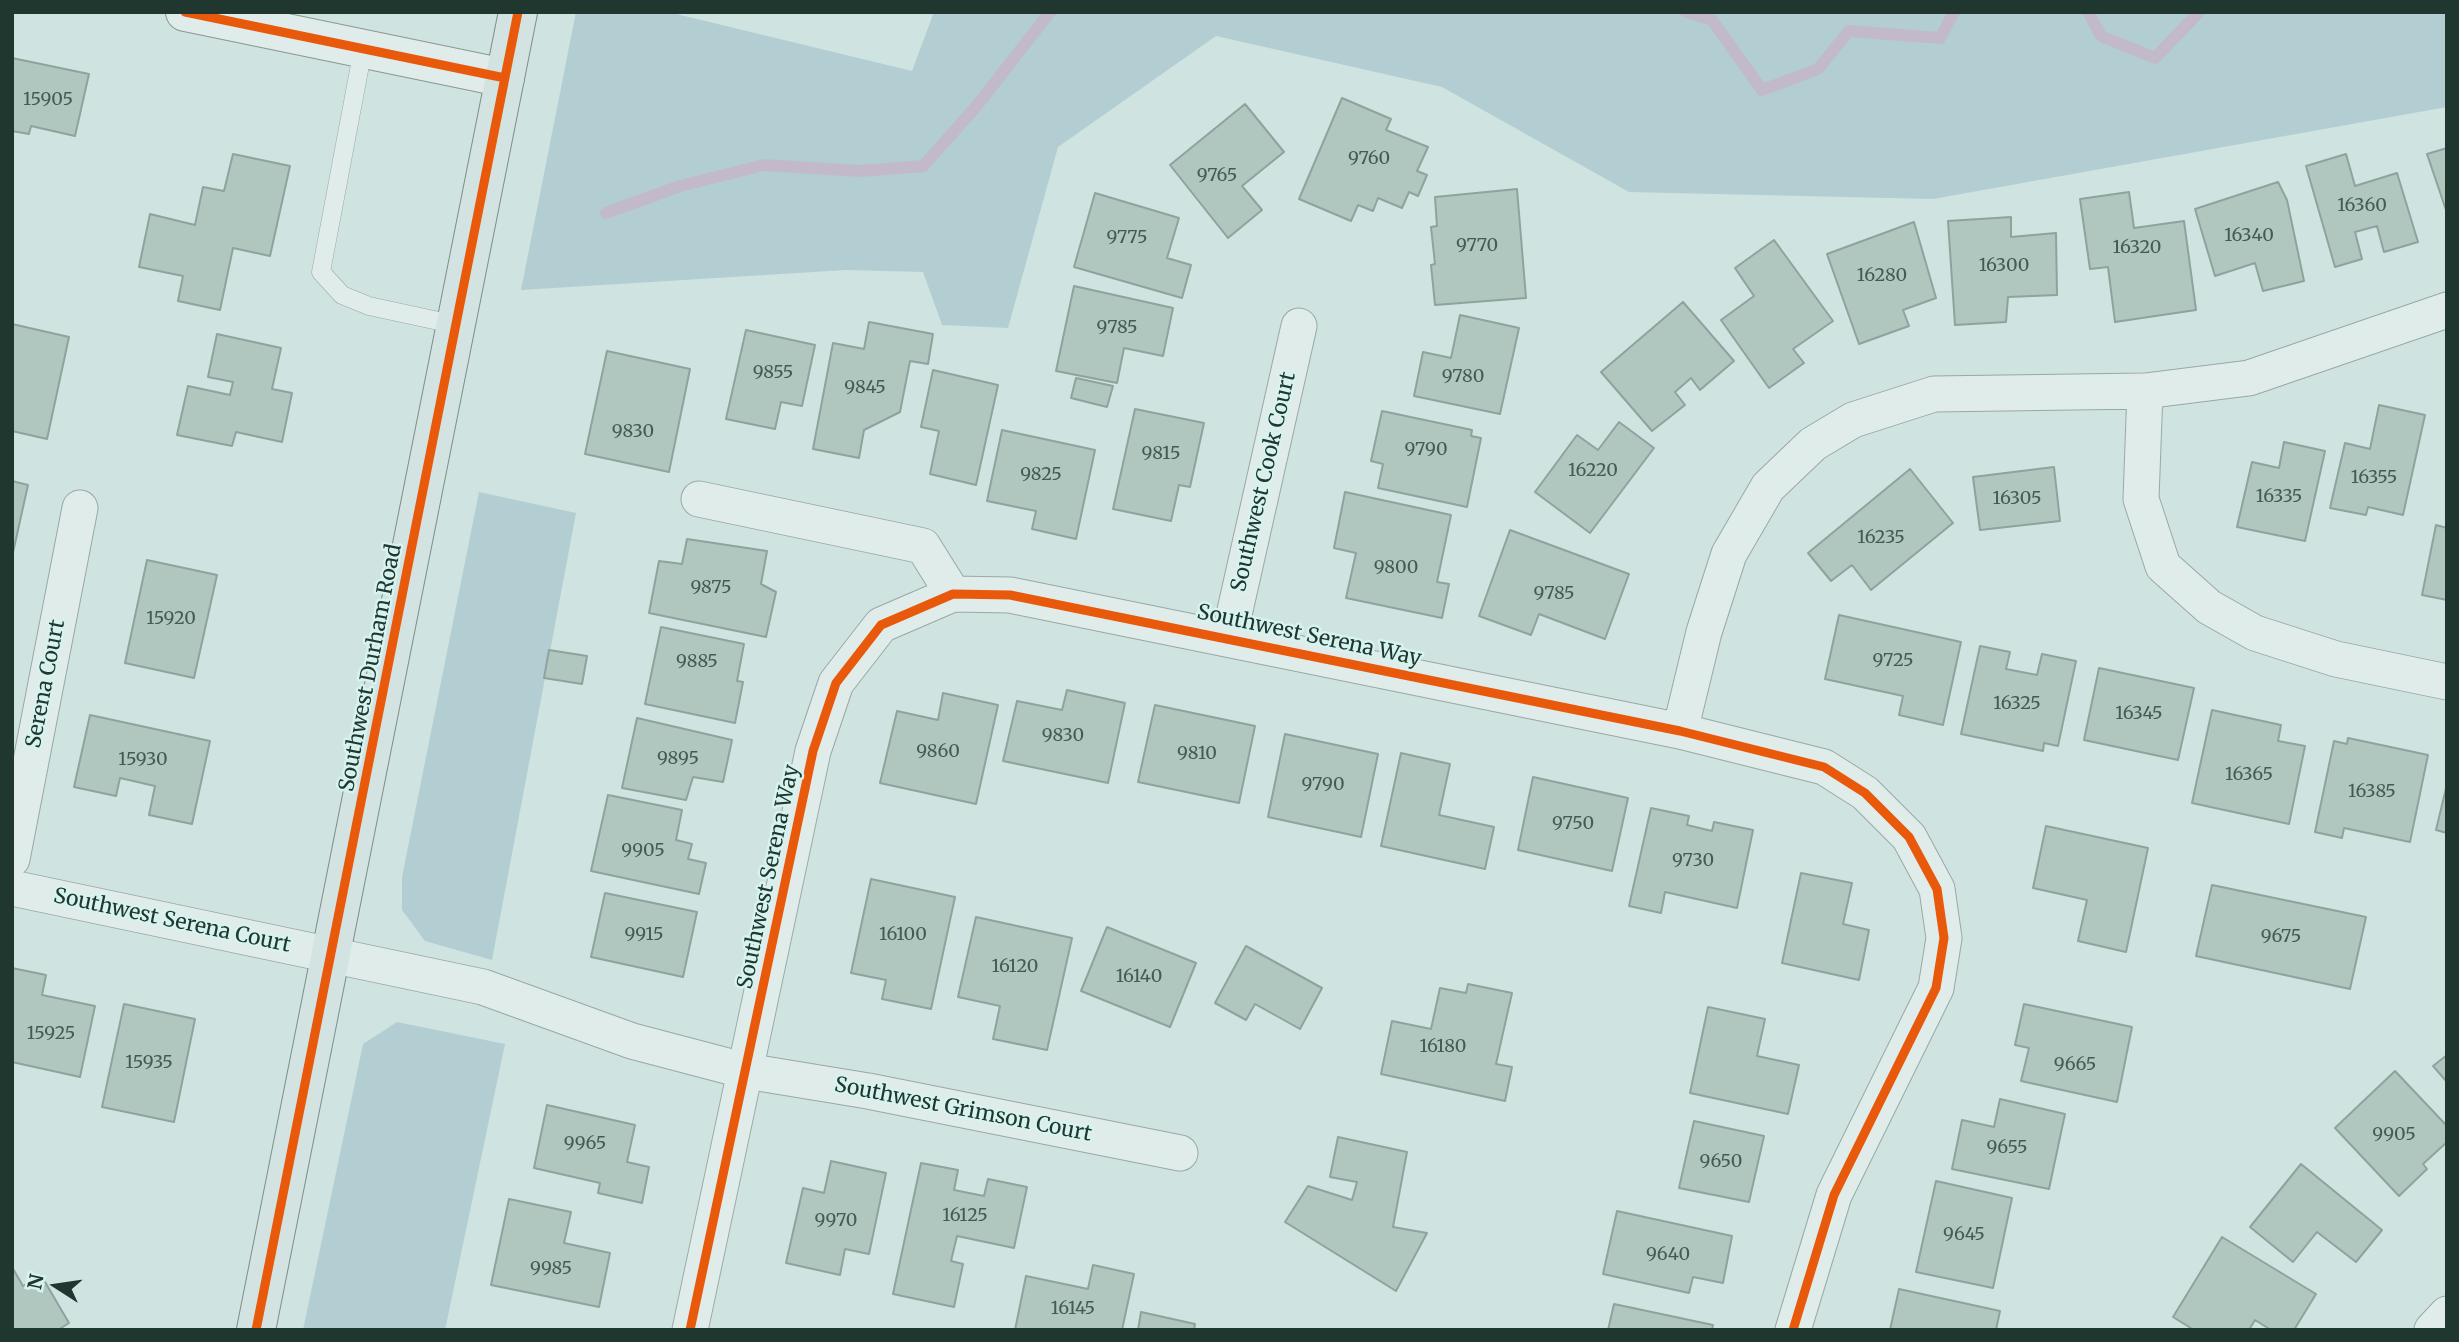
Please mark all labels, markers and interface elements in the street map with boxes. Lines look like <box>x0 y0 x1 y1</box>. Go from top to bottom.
house number: 15905 <box>23 89 73 111</box>
house number: 9760 <box>1348 148 1390 170</box>
house number: 9765 <box>1197 165 1237 187</box>
house number: 16360 <box>2337 195 2387 217</box>
house number: 16340 <box>2224 225 2274 247</box>
house number: 9775 <box>1107 227 1147 249</box>
house number: 9770 <box>1456 235 1498 257</box>
house number: 16320 <box>2113 237 2161 259</box>
house number: 16300 <box>1979 255 2029 277</box>
house number: 16280 <box>1857 265 1907 287</box>
house number: 9785 <box>1097 317 1137 339</box>
house number: 9855 <box>753 362 793 384</box>
house number: 9780 <box>1442 366 1484 388</box>
street label: Southwest Cook Court <box>1226 370 1302 594</box>
house number: 9845 <box>844 377 886 399</box>
house number: 9830 <box>612 421 654 443</box>
house number: 9790 <box>1404 439 1448 461</box>
house number: 9815 <box>1142 443 1180 465</box>
house number: 16220 <box>1568 460 1618 482</box>
house number: 9825 <box>1020 464 1062 486</box>
house number: 16355 <box>2351 467 2397 489</box>
house number: 16335 <box>2256 486 2302 508</box>
house number: 16305 <box>1992 488 2042 510</box>
house number: 16235 <box>1857 527 1905 549</box>
street label: Southwest Durham Road <box>335 542 407 794</box>
house number: 9800 <box>1374 557 1418 579</box>
house number: 9875 <box>690 577 732 599</box>
house number: 9785 <box>1534 583 1574 605</box>
street label: Southwest Serena Way <box>1195 600 1423 672</box>
house number: 15920 <box>146 608 196 630</box>
street label: Serena Court <box>21 618 71 750</box>
house number: 9725 <box>1872 650 1914 672</box>
house number: 9885 <box>676 651 718 673</box>
house number: 16325 <box>1993 693 2041 715</box>
house number: 16345 <box>2115 703 2163 725</box>
house number: 9830 <box>1042 725 1084 747</box>
house number: 9860 <box>916 741 960 763</box>
house number: 9810 <box>1177 743 1217 765</box>
house number: 9895 <box>657 748 699 770</box>
house number: 15930 <box>118 749 168 771</box>
street label: Southwest Serena Way <box>733 763 805 991</box>
house number: 16365 <box>2225 764 2273 786</box>
house number: 9790 <box>1301 774 1345 796</box>
house number: 16385 <box>2348 781 2396 803</box>
house number: 9750 <box>1552 813 1594 835</box>
house number: 9905 <box>621 840 665 862</box>
house number: 9730 <box>1672 850 1714 872</box>
street label: Southwest Serena Court <box>51 884 293 958</box>
house number: 9915 <box>624 924 664 946</box>
house number: 16100 <box>879 924 927 946</box>
house number: 9675 <box>2261 926 2301 948</box>
house number: 16120 <box>992 956 1038 978</box>
house number: 16140 <box>1116 966 1162 988</box>
house number: 15925 <box>27 1023 75 1045</box>
house number: 16180 <box>1420 1036 1466 1058</box>
house number: 15935 <box>125 1052 173 1074</box>
house number: 9665 <box>2054 1054 2096 1076</box>
street label: Southwest Grimson Court <box>832 1073 1094 1147</box>
house number: 9905 <box>2372 1124 2416 1146</box>
house number: 9965 <box>564 1133 606 1155</box>
house number: 9655 <box>1986 1137 2028 1159</box>
house number: 9650 <box>1700 1151 1742 1173</box>
house number: 16125 <box>942 1205 988 1227</box>
house number: 9970 <box>815 1210 857 1232</box>
house number: 9645 <box>1943 1224 1985 1246</box>
house number: 9640 <box>1646 1244 1690 1266</box>
north arrow <box>21 1251 91 1321</box>
house number: 9985 <box>530 1258 572 1280</box>
text: N <box>22 1272 49 1291</box>
house number: 16145 <box>1051 1298 1095 1320</box>

